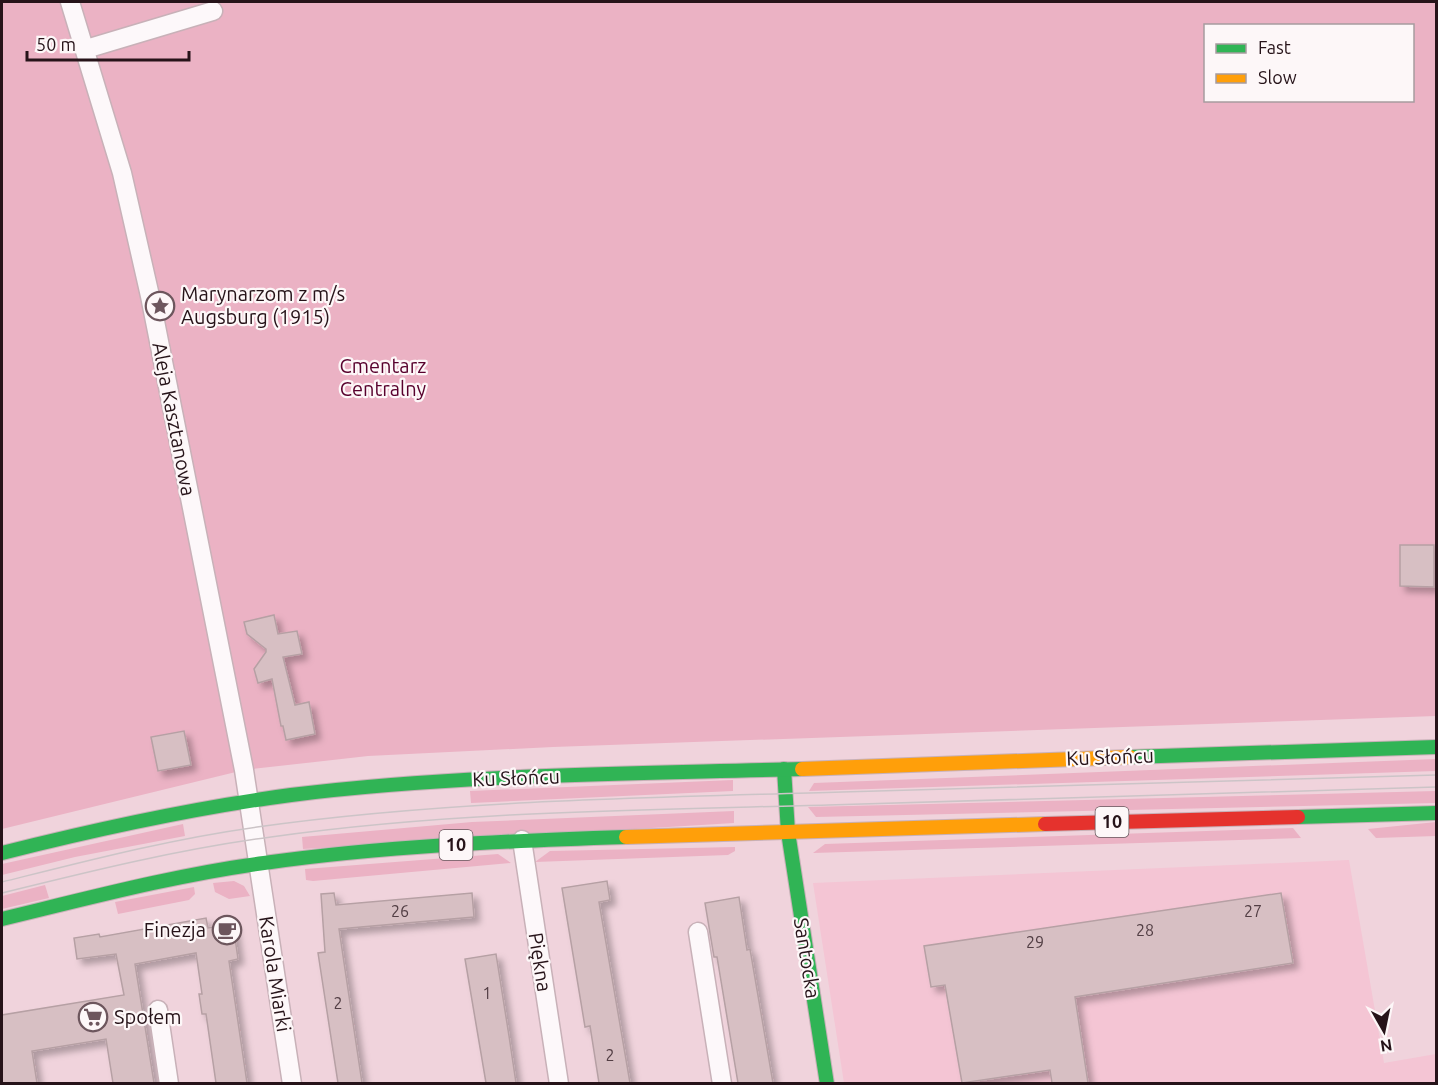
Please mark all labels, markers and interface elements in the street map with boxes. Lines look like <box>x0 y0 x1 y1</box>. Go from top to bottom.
scale bar <box>27 24 189 62</box>
legend <box>1204 24 1414 102</box>
text: 50 m <box>36 34 76 54</box>
text: Fast <box>1258 37 1291 57</box>
text: Slow <box>1258 67 1297 87</box>
place label: Marynarzom z m/s Augsburg (1915) <box>181 282 345 328</box>
place icon: Marynarzom z m/s Augsburg (1915) <box>144 290 176 322</box>
street label: Aleja Kasztanowa <box>148 340 201 498</box>
park label: Cmentarz Centralny <box>340 354 427 400</box>
street label: Ku Słońcu <box>1066 743 1154 770</box>
street label: Ku Słońcu <box>472 764 560 791</box>
road number: 10 <box>1096 807 1128 837</box>
road number: 10 <box>440 830 472 860</box>
house number: 26 <box>391 902 409 920</box>
house number: 27 <box>1244 902 1262 920</box>
cafe icon: Finezja <box>211 914 243 946</box>
street label: Karola Miarki <box>255 914 296 1033</box>
street label: Santocka <box>790 916 825 1000</box>
place label: Finezja <box>144 918 206 941</box>
house number: 28 <box>1136 921 1154 939</box>
street label: Piękna <box>524 931 557 993</box>
house number: 29 <box>1026 933 1044 951</box>
house number: 1 <box>482 984 492 1002</box>
house number: 2 <box>333 994 343 1012</box>
supermarket icon: Społem <box>77 1001 109 1033</box>
north arrow <box>1354 1001 1414 1061</box>
place label: Społem <box>114 1005 182 1028</box>
text: N <box>1379 1036 1394 1056</box>
house number: 2 <box>605 1046 615 1064</box>

